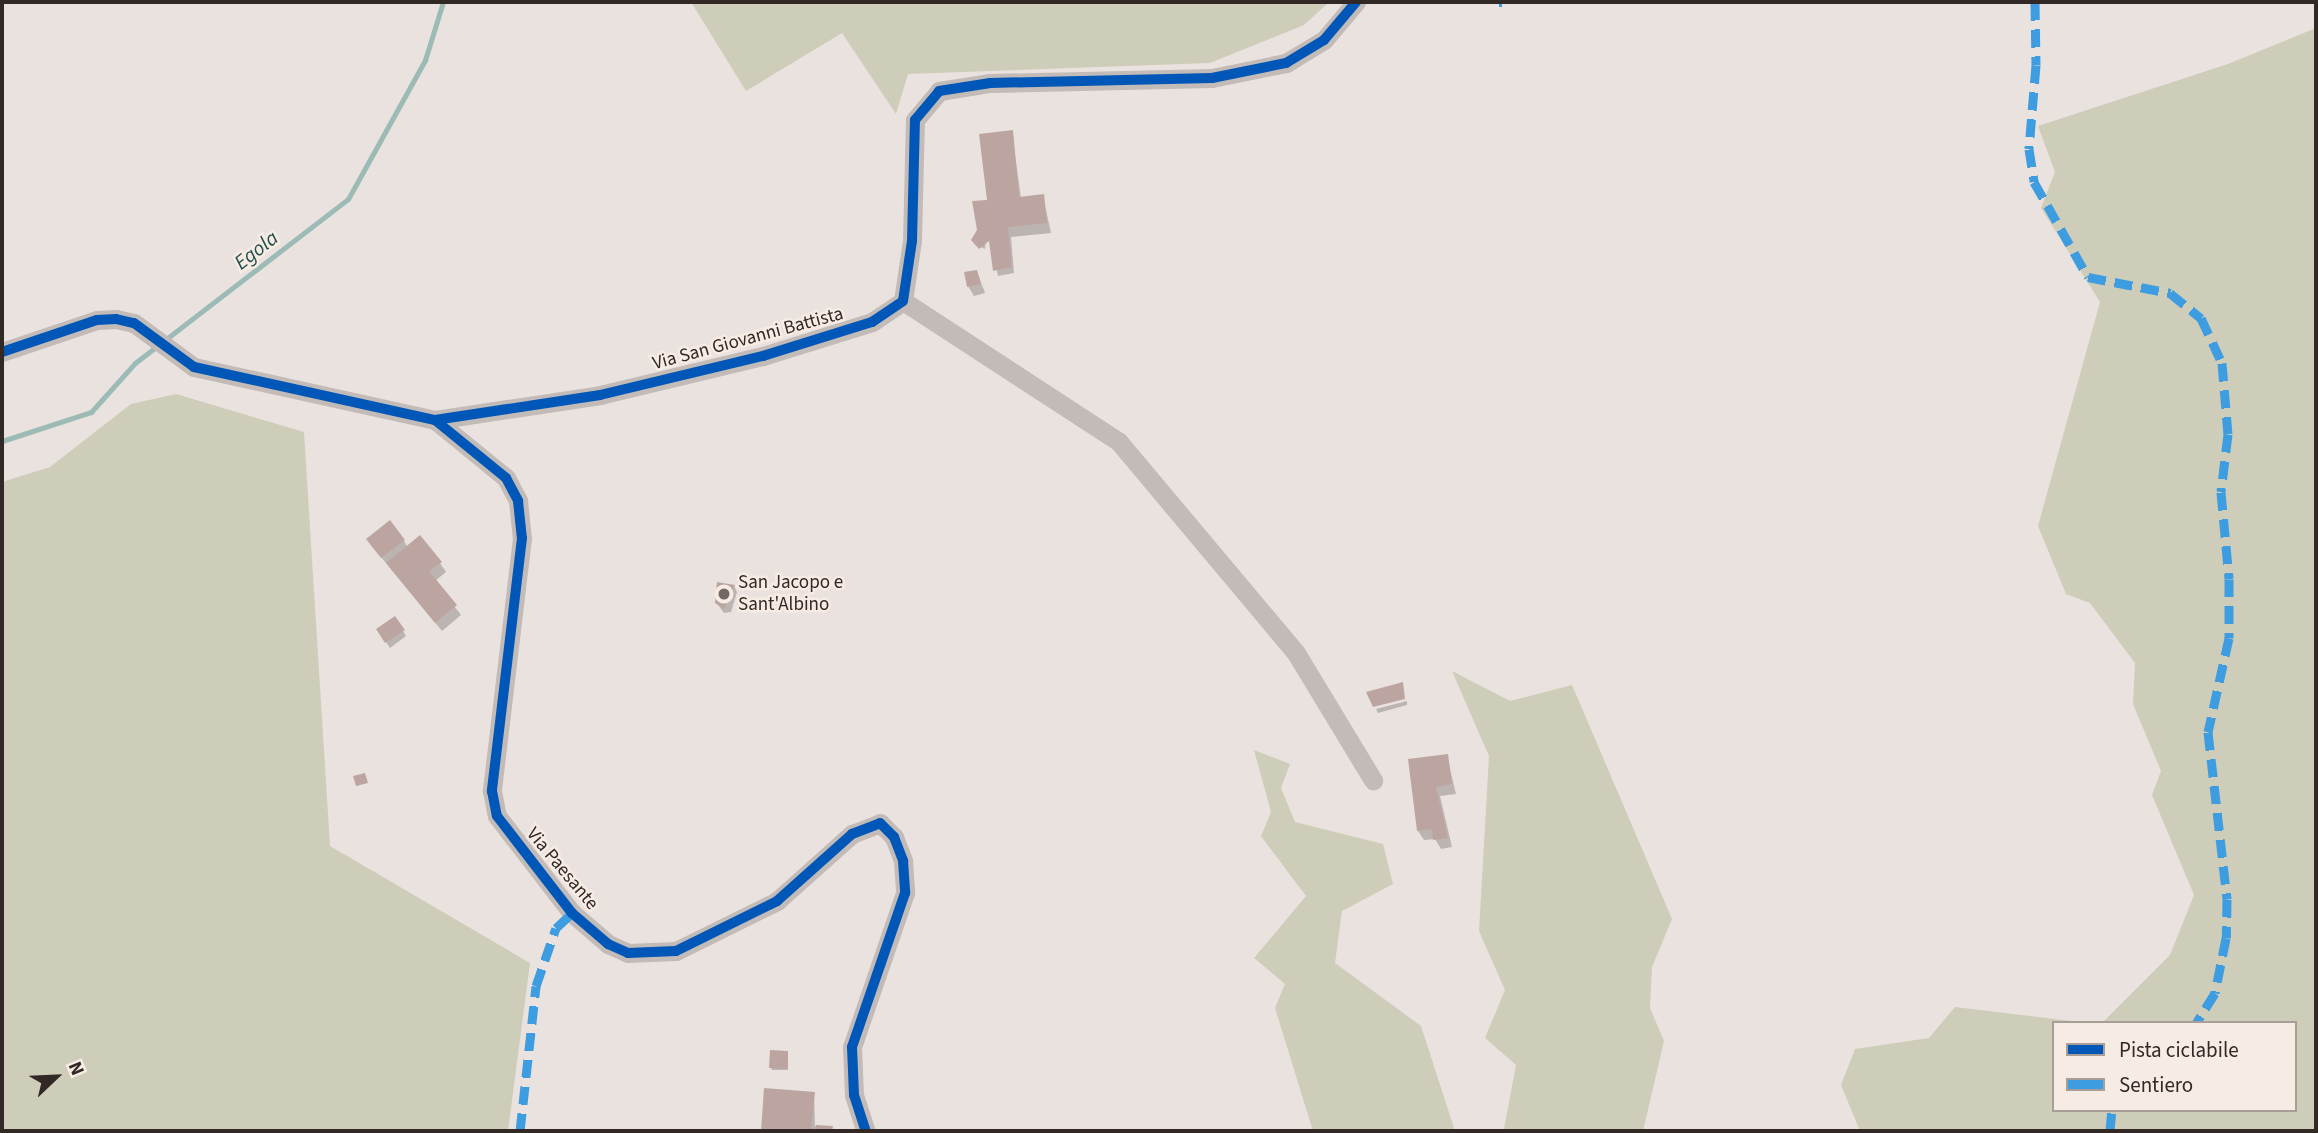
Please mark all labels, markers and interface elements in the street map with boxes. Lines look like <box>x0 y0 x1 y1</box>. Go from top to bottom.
water label: Egola <box>229 225 283 275</box>
street label: Via San Giovanni Battista <box>650 303 846 375</box>
place label: San Jacopo e Sant'Albino <box>738 572 843 616</box>
marker: San Jacopo e Sant'Albino <box>716 586 732 602</box>
street label: Via Paesante <box>521 823 603 915</box>
legend <box>2052 1021 2297 1112</box>
text: Pista ciclabile <box>2119 1035 2239 1065</box>
north arrow <box>21 1042 91 1112</box>
text: N <box>61 1057 91 1080</box>
text: Sentiero <box>2119 1070 2193 1100</box>

